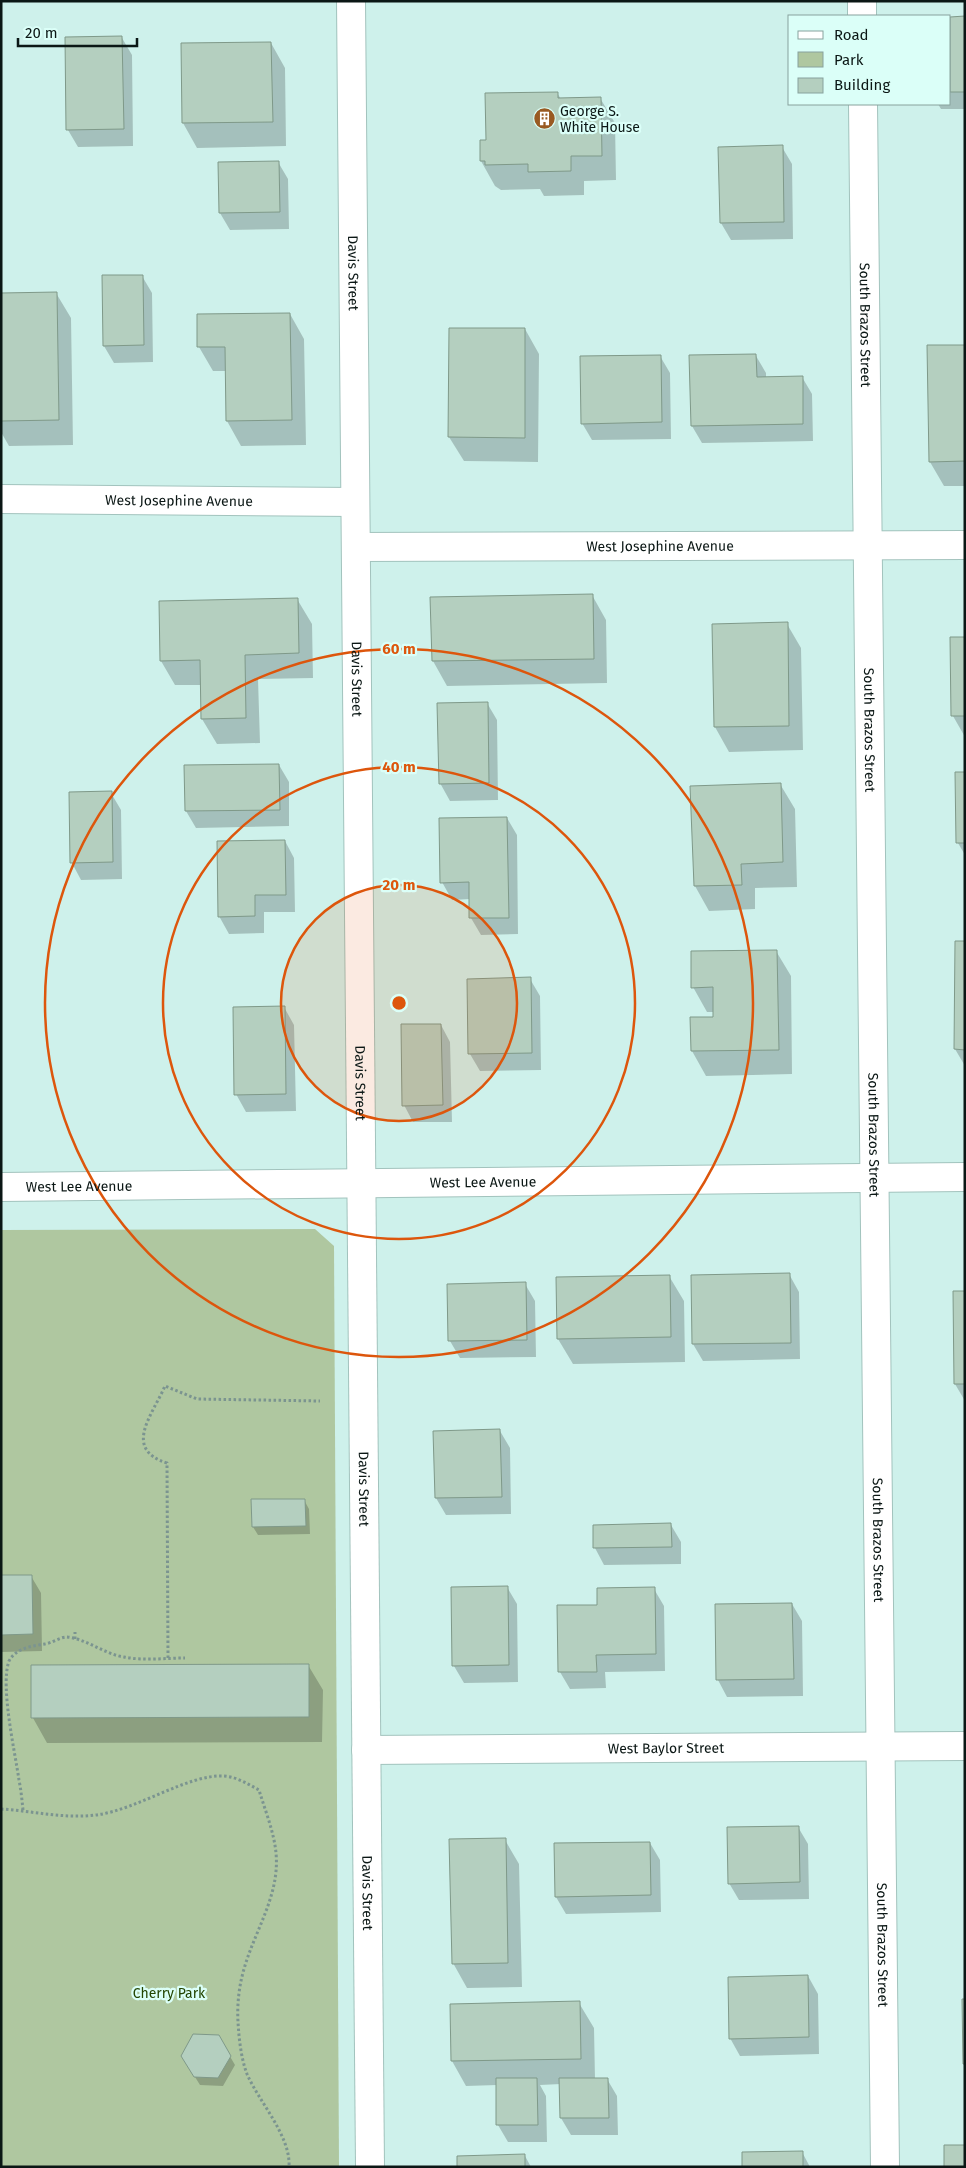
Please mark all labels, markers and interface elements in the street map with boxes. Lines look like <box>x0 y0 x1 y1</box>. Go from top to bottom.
scale bar <box>18 15 136 47</box>
legend <box>788 15 951 105</box>
text: 20 m <box>25 24 58 42</box>
text: Road <box>834 26 869 44</box>
text: Park <box>834 51 864 69</box>
text: Building <box>834 76 890 94</box>
place label: George S. White House <box>560 103 640 136</box>
building icon: George S. White House <box>532 107 556 131</box>
street label: Davis Street <box>345 235 362 312</box>
street label: South Brazos Street <box>856 263 875 388</box>
street label: West Josephine Avenue <box>105 491 253 510</box>
street label: West Josephine Avenue <box>586 537 734 555</box>
text: 60 m <box>382 640 416 658</box>
street label: Davis Street <box>348 641 366 718</box>
street label: South Brazos Street <box>861 668 879 793</box>
text: 40 m <box>382 758 416 776</box>
text: 20 m <box>383 876 415 894</box>
centre of rings <box>390 994 408 1012</box>
street label: Davis Street <box>352 1045 369 1122</box>
street label: South Brazos Street <box>865 1073 883 1198</box>
street label: West Lee Avenue <box>430 1173 536 1191</box>
street label: West Lee Avenue <box>26 1177 132 1195</box>
street label: Davis Street <box>355 1451 373 1528</box>
street label: South Brazos Street <box>869 1478 887 1603</box>
street label: West Baylor Street <box>608 1739 725 1757</box>
street label: Davis Street <box>359 1855 376 1932</box>
street label: South Brazos Street <box>873 1883 892 2008</box>
park label: Cherry Park <box>133 1985 206 2002</box>

